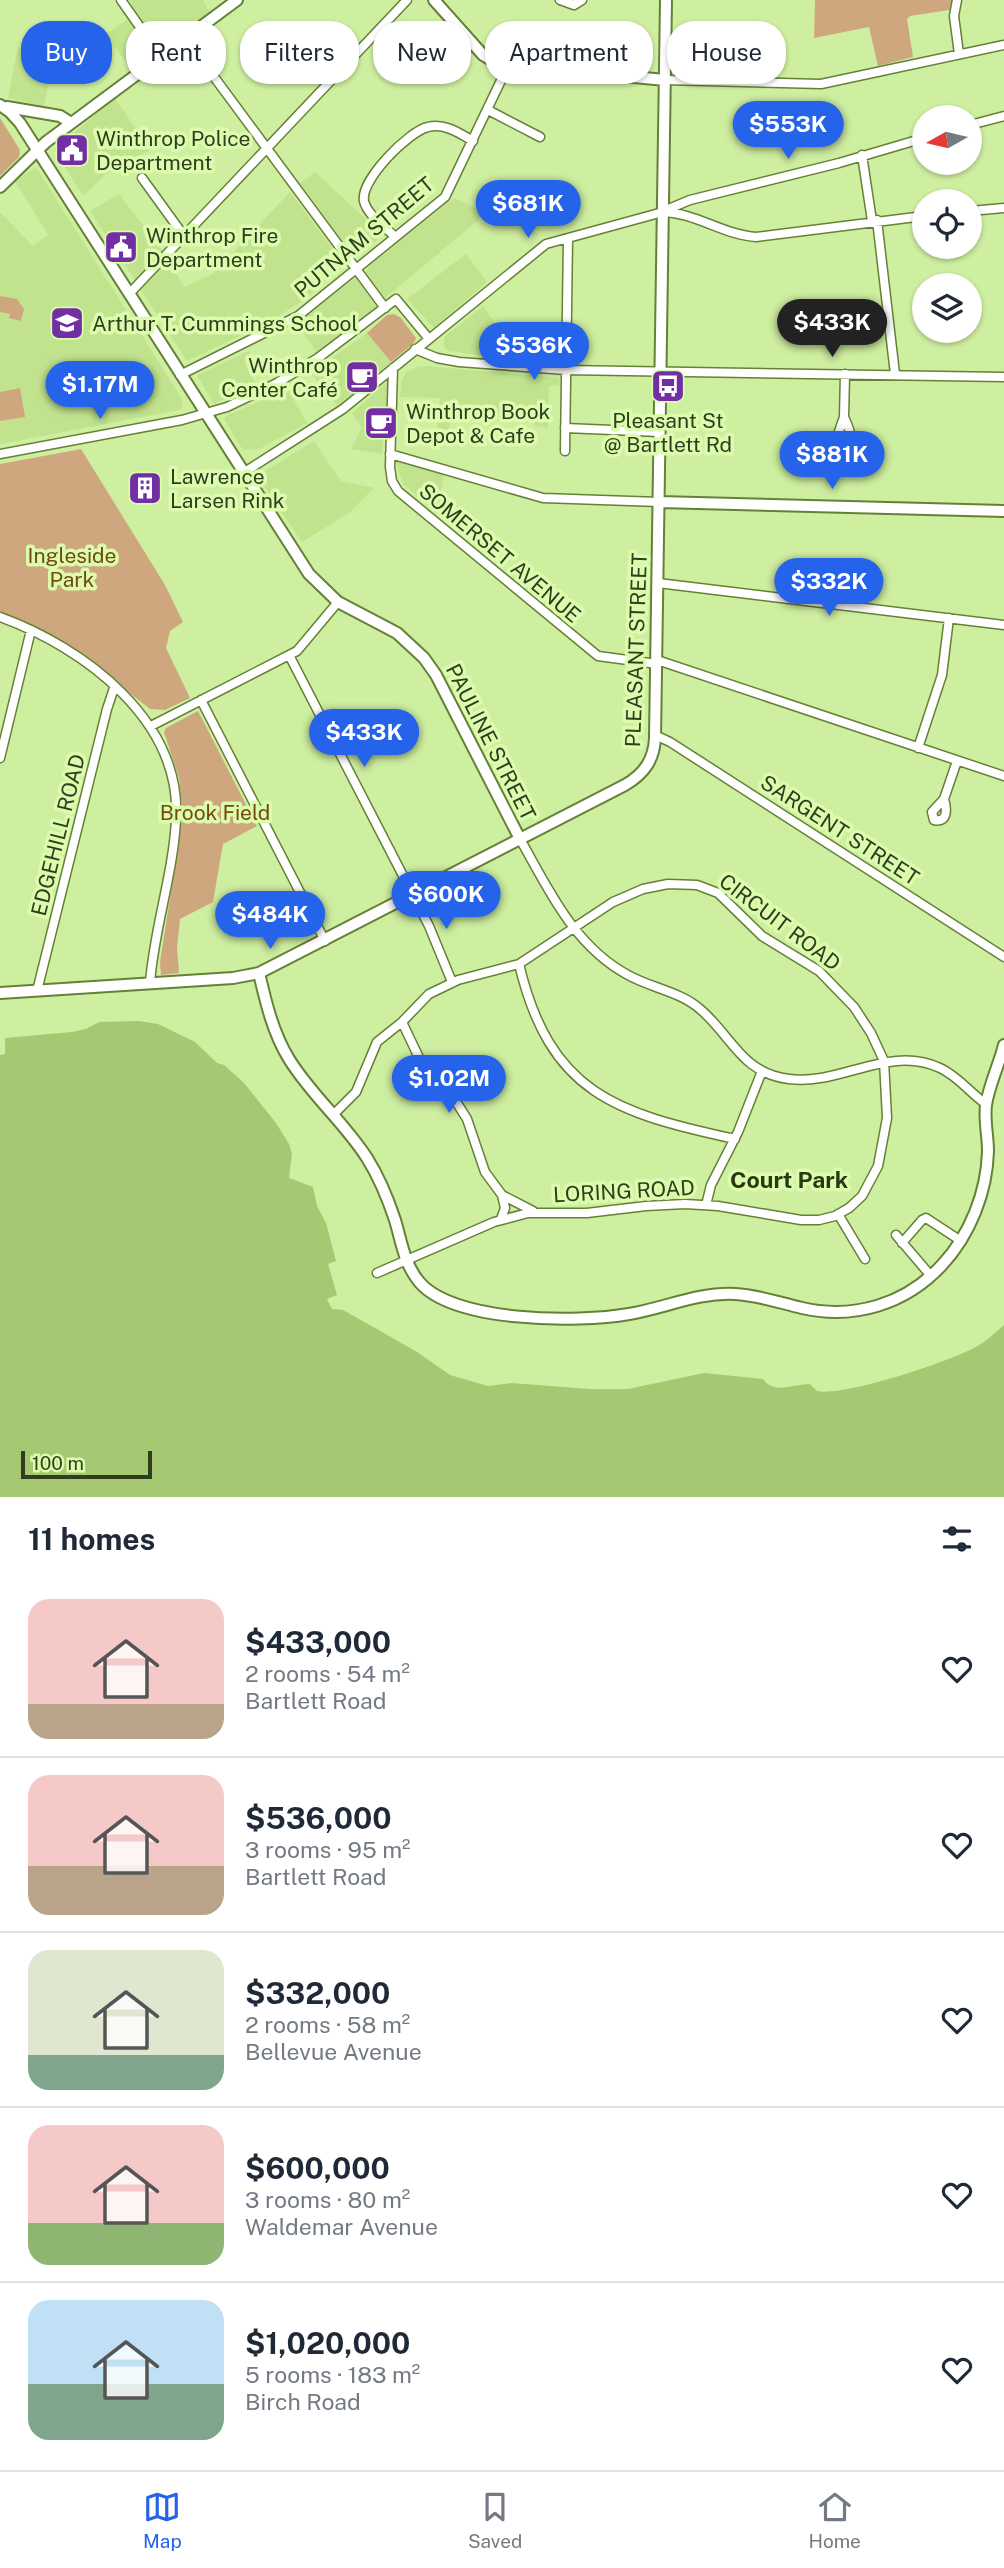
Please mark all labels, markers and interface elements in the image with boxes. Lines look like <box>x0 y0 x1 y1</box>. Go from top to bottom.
chip: Buy <box>21 21 112 84</box>
chip: Rent <box>126 21 226 84</box>
chip: Filters <box>240 21 359 84</box>
chip: New <box>373 21 471 84</box>
chip: Apartment <box>485 21 653 84</box>
chip: House <box>667 21 786 84</box>
pin: $553K <box>739 102 837 161</box>
north arrow <box>912 105 982 175</box>
map controls <box>912 105 982 343</box>
text: $553K <box>749 110 827 137</box>
place label: Winthrop Police Department <box>96 126 250 175</box>
public building icon: Winthrop Police Department <box>53 131 91 169</box>
street label: PUTNAM STREET <box>289 171 439 303</box>
pin: $681K <box>479 180 577 240</box>
text: $681K <box>492 189 564 216</box>
button: locate <box>912 189 982 259</box>
place label: Winthrop Fire Department <box>146 223 278 272</box>
public building icon: Winthrop Fire Department <box>102 228 140 266</box>
button: layers <box>912 273 982 343</box>
pin: $433K <box>783 300 881 359</box>
school or university icon: Arthur T. Cummings School <box>48 304 86 342</box>
text: $433K <box>793 308 871 335</box>
place label: Arthur T. Cummings School <box>92 311 358 336</box>
pin: $536K <box>485 322 583 382</box>
text: $536K <box>495 331 573 358</box>
place label: Winthrop Center Café <box>221 353 338 402</box>
cafe icon: Winthrop Center Café <box>343 358 381 396</box>
pin: $1.17M <box>43 362 157 421</box>
bus stop icon: Pleasant St @ Bartlett Rd <box>649 367 687 405</box>
text: $1.17M <box>61 370 139 397</box>
place label: Winthrop Book Depot & Cafe <box>406 399 551 448</box>
cafe icon: Winthrop Book Depot & Cafe <box>362 404 400 442</box>
place label: Pleasant St @ Bartlett Rd <box>604 408 732 457</box>
pin: $881K <box>783 432 881 491</box>
text: $881K <box>796 440 868 467</box>
place label: Lawrence Larsen Rink <box>170 464 285 513</box>
building icon: Lawrence Larsen Rink <box>126 469 164 507</box>
street label: SOMERSET AVENUE <box>414 478 586 628</box>
park label: Ingleside Park <box>27 543 117 592</box>
street label: PLEASANT STREET <box>620 552 652 748</box>
pin: $332K <box>780 558 878 618</box>
text: $332K <box>790 567 868 594</box>
street label: PAULINE STREET <box>441 659 541 825</box>
pin: $433K <box>315 710 413 769</box>
text: $433K <box>325 718 403 745</box>
street label: EDGEHILL ROAD <box>26 752 90 918</box>
street label: SARGENT STREET <box>756 769 924 891</box>
park label: Brook Field <box>160 800 270 825</box>
street label: CIRCUIT ROAD <box>714 868 846 976</box>
pin: $600K <box>397 872 495 931</box>
text: $600K <box>408 880 484 907</box>
pin: $484K <box>221 892 319 951</box>
text: $484K <box>231 900 309 927</box>
pin: $1.02M <box>392 1056 506 1115</box>
text: $1.02M <box>408 1064 490 1091</box>
district label: Court Park <box>730 1166 848 1193</box>
street label: LORING ROAD <box>553 1175 695 1207</box>
scale bar <box>21 1448 152 1480</box>
text: 100 m <box>32 1452 84 1474</box>
icon: filters <box>938 1520 976 1558</box>
text: 11 homes <box>28 1521 155 1557</box>
text: $433,000 <box>245 1624 391 1660</box>
icon: home <box>84 1627 168 1711</box>
icon: heart <box>938 1650 976 1688</box>
text: 2 rooms · 54 m² <box>245 1660 410 1687</box>
text: Bartlett Road <box>245 1687 386 1714</box>
text: $536,000 <box>245 1800 391 1836</box>
icon: home <box>84 1803 168 1887</box>
icon: heart <box>938 1826 976 1864</box>
text: 3 rooms · 95 m² <box>245 1836 411 1863</box>
text: Bartlett Road <box>245 1863 386 1890</box>
text: $332,000 <box>245 1975 390 2011</box>
icon: home <box>84 1978 168 2062</box>
icon: heart <box>938 2001 976 2039</box>
text: 2 rooms · 58 m² <box>245 2011 410 2038</box>
text: Bellevue Avenue <box>245 2038 422 2065</box>
text: $600,000 <box>245 2150 390 2186</box>
icon: home <box>84 2153 168 2237</box>
icon: heart <box>938 2176 976 2214</box>
text: 3 rooms · 80 m² <box>245 2186 410 2213</box>
text: Waldemar Avenue <box>245 2213 438 2240</box>
text: $1,020,000 <box>245 2325 410 2361</box>
icon: home <box>84 2328 168 2412</box>
icon: heart <box>938 2351 976 2389</box>
text: 5 rooms · 183 m² <box>245 2361 420 2388</box>
text: Birch Road <box>245 2388 361 2415</box>
tab: Map <box>143 2488 182 2552</box>
tab: Saved <box>468 2488 522 2552</box>
tab: Home <box>808 2488 861 2552</box>

